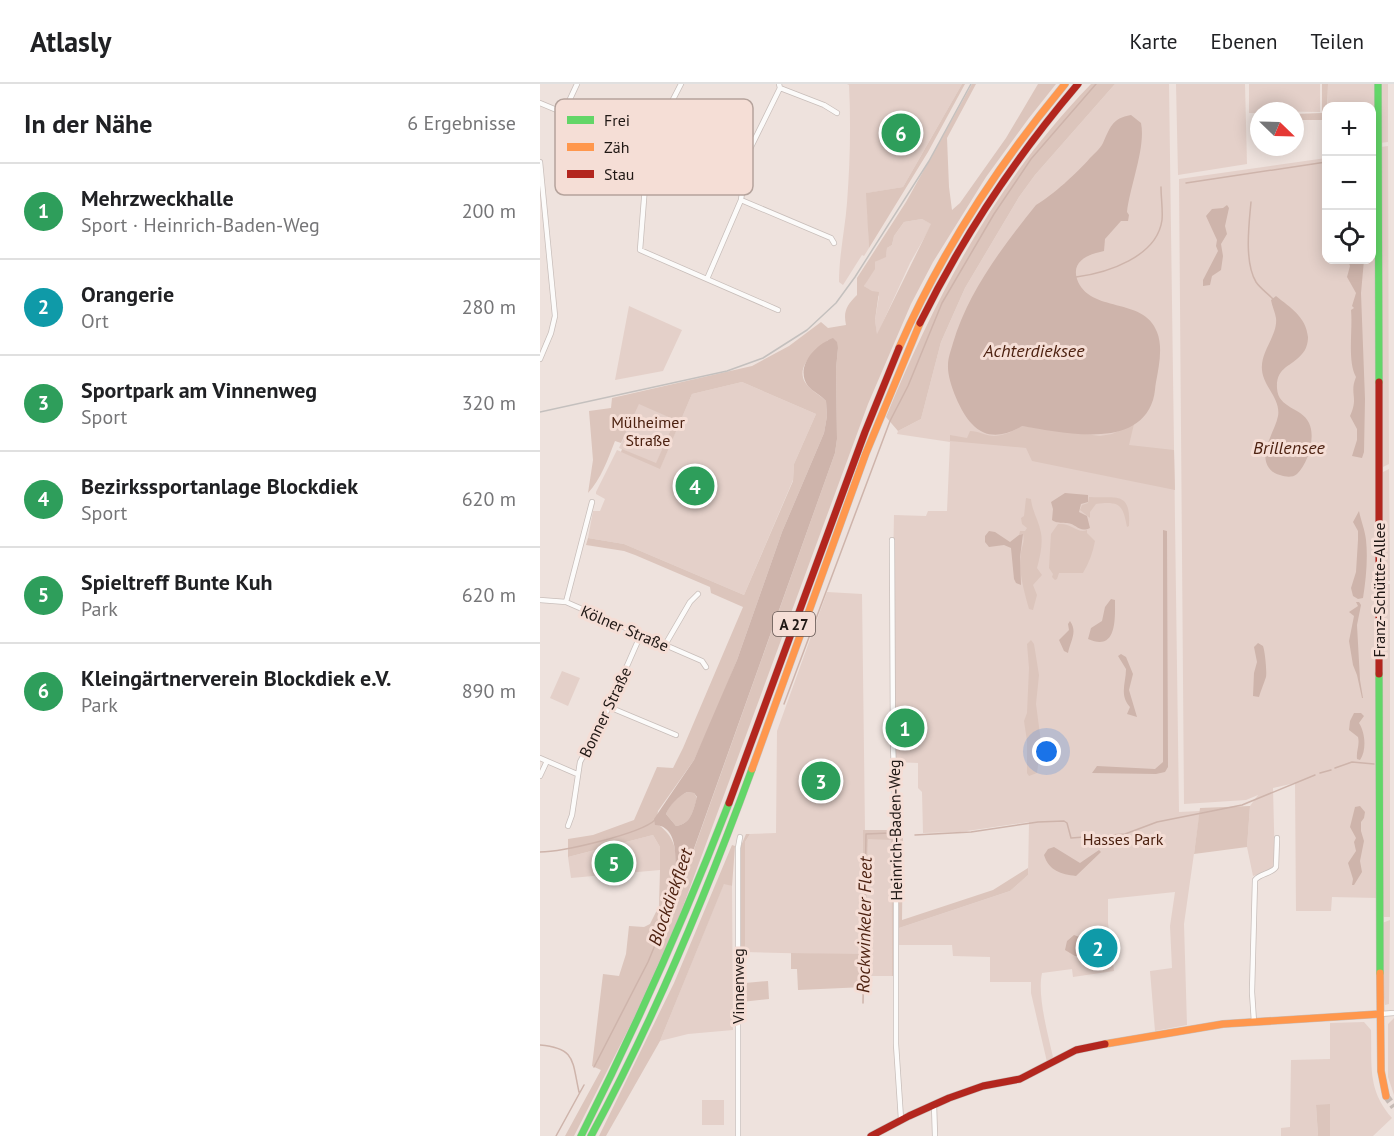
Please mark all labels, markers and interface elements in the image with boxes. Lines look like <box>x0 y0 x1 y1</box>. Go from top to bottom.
text: Atlasly <box>30 23 112 60</box>
text: Karte <box>1130 28 1178 55</box>
text: Ebenen <box>1211 28 1277 55</box>
text: Teilen <box>1310 28 1364 55</box>
legend <box>555 99 753 195</box>
north arrow <box>1250 102 1304 156</box>
map controls <box>1322 102 1376 264</box>
button: + <box>1322 102 1376 156</box>
text: In der Nähe <box>24 107 152 140</box>
text: 6 Ergebnisse <box>407 110 516 136</box>
text: Frei <box>604 110 630 130</box>
pin: 6 <box>882 110 920 156</box>
text: Zäh <box>604 137 629 157</box>
button: − <box>1322 156 1376 210</box>
text: Stau <box>604 164 634 184</box>
text: Mehrzweckhalle <box>81 184 234 212</box>
text: 1 <box>38 198 49 224</box>
text: 200 m <box>462 198 516 224</box>
button: locate <box>1322 210 1376 264</box>
text: Sport · Heinrich-Baden-Weg <box>81 212 320 238</box>
text: Orangerie <box>81 280 174 308</box>
text: 2 <box>38 294 49 320</box>
text: 280 m <box>462 294 516 320</box>
text: Ort <box>81 308 109 334</box>
water label: Achterdieksee <box>983 339 1085 362</box>
text: Sportpark am Vinnenweg <box>81 376 317 404</box>
text: 3 <box>38 390 49 416</box>
text: 320 m <box>462 390 516 416</box>
text: Sport <box>81 404 127 430</box>
park label: Mülheimer Straße <box>611 412 685 450</box>
water label: Brillensee <box>1253 436 1326 459</box>
pin: 4 <box>676 464 714 508</box>
text: Bezirkssportanlage Blockdiek <box>81 472 358 500</box>
text: 4 <box>38 486 49 512</box>
text: 620 m <box>462 486 516 512</box>
text: Sport <box>81 500 127 526</box>
street label: Franz-Schütte-Allee <box>1369 522 1389 658</box>
text: Spieltreff Bunte Kuh <box>81 568 273 596</box>
text: 5 <box>38 582 49 608</box>
text: 620 m <box>462 582 516 608</box>
text: Park <box>81 596 118 622</box>
street label: Kölner Straße <box>578 600 672 656</box>
road number: A 27 <box>773 612 815 636</box>
street label: Bonner Straße <box>574 663 636 761</box>
text: Kleingärtnerverein Blockdiek e.V. <box>81 664 391 692</box>
text: 6 <box>38 678 49 704</box>
text: 890 m <box>462 678 516 704</box>
text: Park <box>81 692 118 718</box>
pin: 1 <box>886 706 925 750</box>
your location <box>1032 737 1061 766</box>
pin: 3 <box>802 758 840 804</box>
street label: Heinrich-Baden-Weg <box>884 759 906 901</box>
park label: Hasses Park <box>1083 829 1164 849</box>
pin: 5 <box>594 840 634 886</box>
water label: Blockdiekfleet <box>643 844 698 949</box>
water label: Rockwinkeler Fleet <box>851 855 877 993</box>
pin: 2 <box>1078 926 1118 970</box>
street label: Vinnenweg <box>728 948 748 1025</box>

